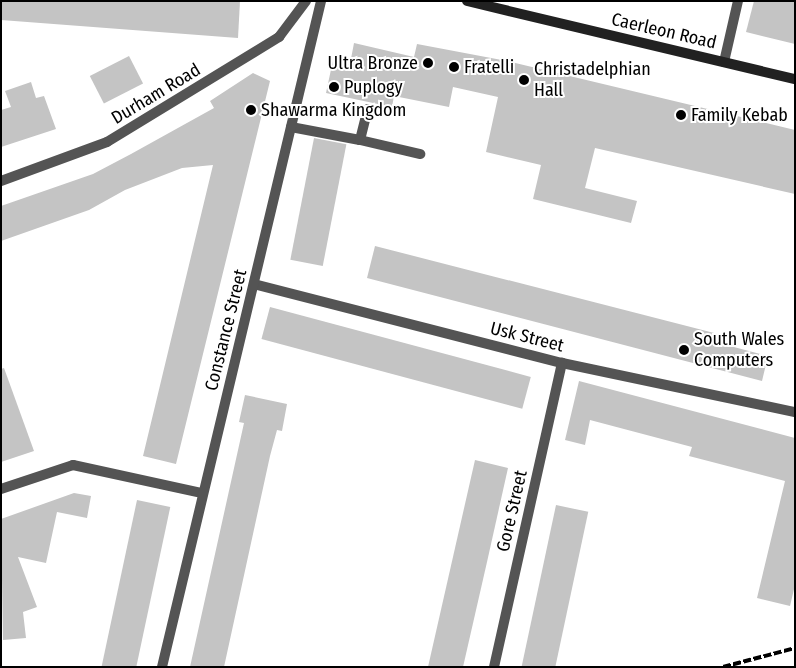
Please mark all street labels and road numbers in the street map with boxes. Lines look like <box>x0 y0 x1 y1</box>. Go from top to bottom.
street label: Caerleon Road <box>609 8 719 54</box>
street label: Durham Road <box>108 59 204 129</box>
street label: Constance Street <box>200 267 252 393</box>
street label: Usk Street <box>488 317 566 357</box>
street label: Gore Street <box>492 468 532 554</box>

